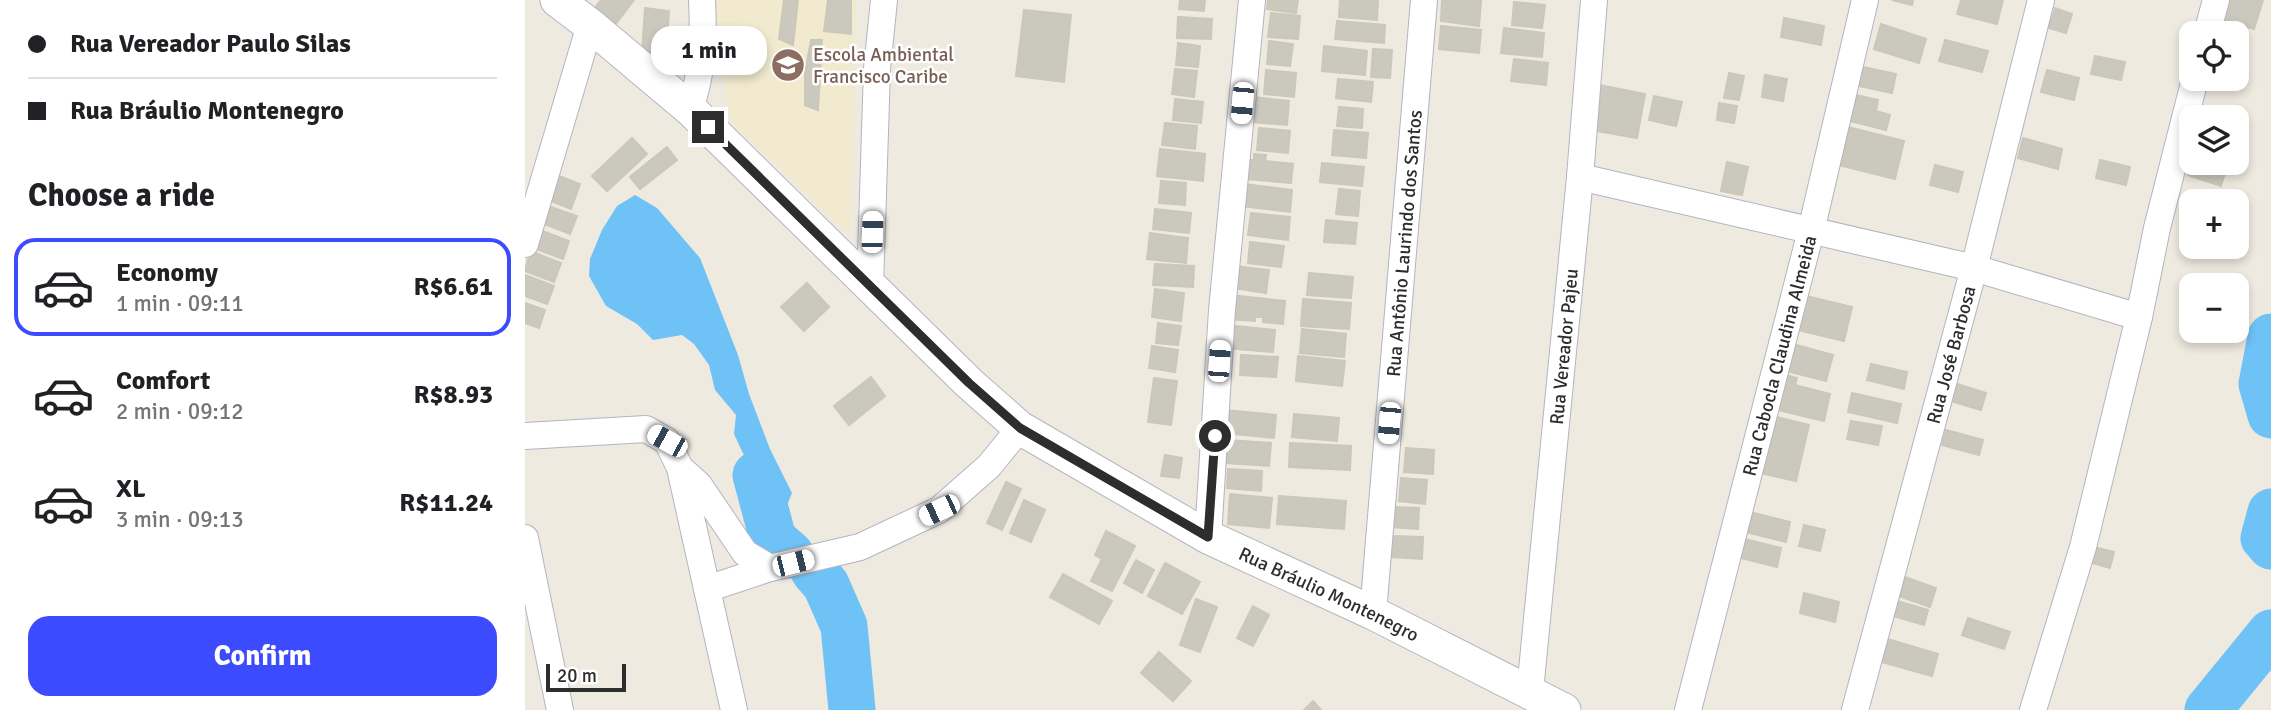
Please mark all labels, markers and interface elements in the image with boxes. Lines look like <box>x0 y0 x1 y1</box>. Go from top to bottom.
map controls <box>2179 21 2249 343</box>
button: locate <box>2179 21 2249 91</box>
callout: 1 min <box>650 25 766 74</box>
text: Rua Vereador Paulo Silas <box>70 28 351 60</box>
text: 1 min <box>681 36 737 65</box>
place label: Escola Ambiental Francisco Caribe <box>813 43 954 89</box>
school or university icon: Escola Ambiental Francisco Caribe <box>769 46 807 84</box>
car <box>1230 81 1255 125</box>
text: Rua Bráulio Montenegro <box>70 95 344 127</box>
button: layers <box>2179 105 2249 175</box>
street label: Rua Antônio Laurindo dos Santos <box>1382 109 1428 378</box>
route end <box>692 111 724 143</box>
text: Choose a ride <box>28 176 215 215</box>
button: + <box>2179 189 2249 259</box>
car <box>861 211 884 253</box>
street label: Rua Cabocla Claudina Almeida <box>1738 233 1822 479</box>
icon: car <box>32 256 95 319</box>
text: Economy <box>116 257 218 289</box>
street label: Rua Vereador Pajeu <box>1545 268 1584 426</box>
text: R$6.61 <box>413 271 493 303</box>
button: − <box>2179 273 2249 343</box>
street label: Rua José Barbosa <box>1922 283 1982 426</box>
text: 1 min · 09:11 <box>116 289 244 318</box>
car <box>1208 339 1231 383</box>
icon: car <box>32 364 95 427</box>
text: Comfort <box>116 365 210 397</box>
text: R$8.93 <box>413 379 493 411</box>
text: 2 min · 09:12 <box>116 397 244 426</box>
car <box>1377 401 1402 445</box>
route start <box>1199 420 1231 452</box>
car <box>644 422 691 460</box>
icon: car <box>32 472 95 535</box>
text: XL <box>116 473 146 505</box>
text: R$11.24 <box>399 487 493 519</box>
car <box>916 492 963 528</box>
text: 3 min · 09:13 <box>116 505 244 534</box>
street label: Rua Bráulio Montenegro <box>1235 542 1423 647</box>
car <box>771 548 816 578</box>
button: Confirm <box>28 616 497 696</box>
scale bar <box>546 661 627 693</box>
text: 20 m <box>557 664 597 688</box>

